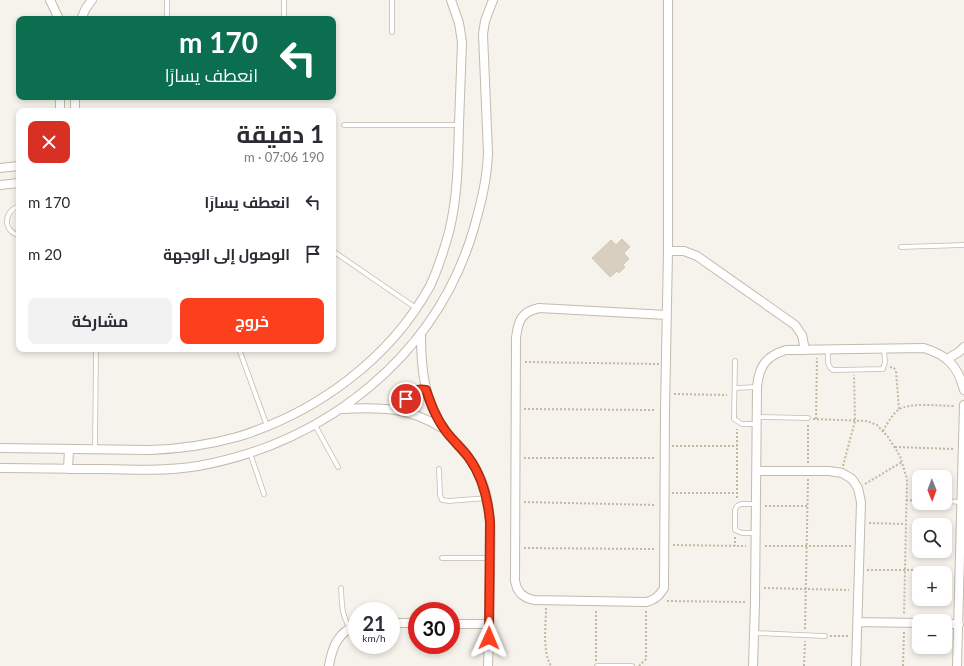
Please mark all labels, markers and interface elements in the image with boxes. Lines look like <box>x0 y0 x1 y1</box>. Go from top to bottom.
text: 170 m <box>179 25 258 59</box>
icon: left <box>272 32 324 84</box>
text: انعطف يسارًا <box>165 64 258 86</box>
text: 1 دقيقة <box>236 119 324 148</box>
button: close <box>28 121 70 163</box>
text: 190 m · 07:06 <box>244 149 324 165</box>
icon: left <box>302 191 324 213</box>
text: 170 m <box>28 193 70 211</box>
text: انعطف يسارًا <box>205 193 290 211</box>
icon: arrive <box>302 243 324 265</box>
text: 20 m <box>28 245 62 263</box>
text: الوصول إلى الوجهة <box>163 245 290 263</box>
button: مشاركة <box>28 298 172 344</box>
button: خروج <box>180 298 324 344</box>
pin <box>389 382 423 416</box>
icon: arrive <box>395 388 417 410</box>
north arrow <box>912 470 952 510</box>
map controls <box>912 470 952 654</box>
button: search <box>912 518 952 558</box>
button: + <box>912 566 952 606</box>
speed limit sign: 30 <box>408 602 460 654</box>
text: 21 <box>362 611 386 635</box>
button: − <box>912 614 952 654</box>
position arrow <box>468 617 510 659</box>
text: km/h <box>362 632 386 644</box>

